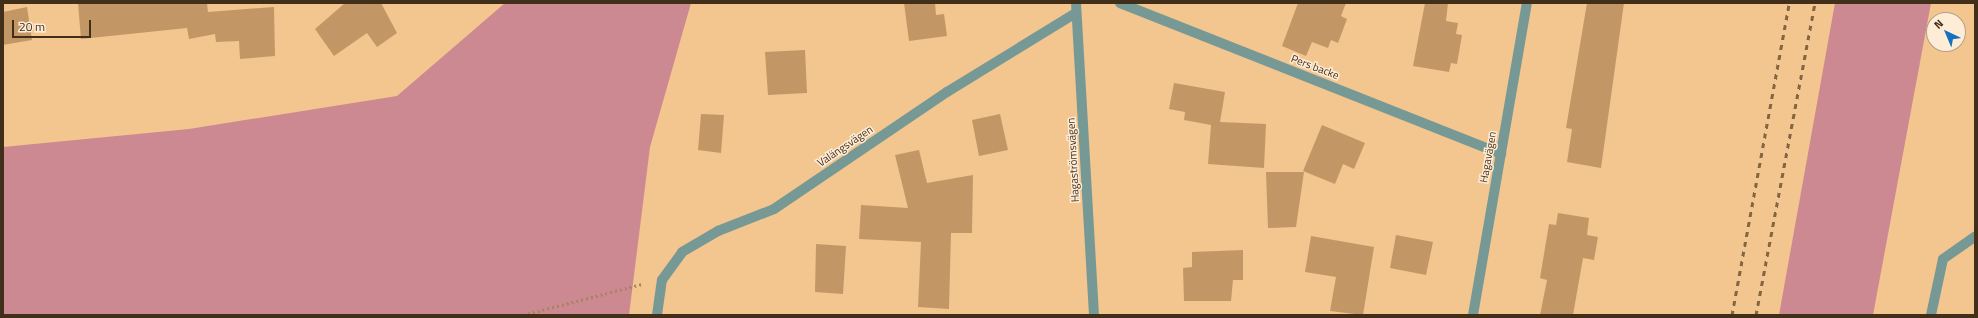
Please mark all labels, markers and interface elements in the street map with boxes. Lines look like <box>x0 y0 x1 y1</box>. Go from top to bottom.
scale bar <box>14 12 93 38</box>
north arrow <box>1926 12 1966 52</box>
text: N <box>1930 16 1947 32</box>
text: 20 m <box>19 17 45 36</box>
street label: Pers backe <box>1289 52 1341 82</box>
street label: Hagaströmsvägen <box>1064 117 1082 203</box>
street label: Valängsvägen <box>815 123 875 169</box>
street label: Hagavägen <box>1477 130 1499 184</box>

